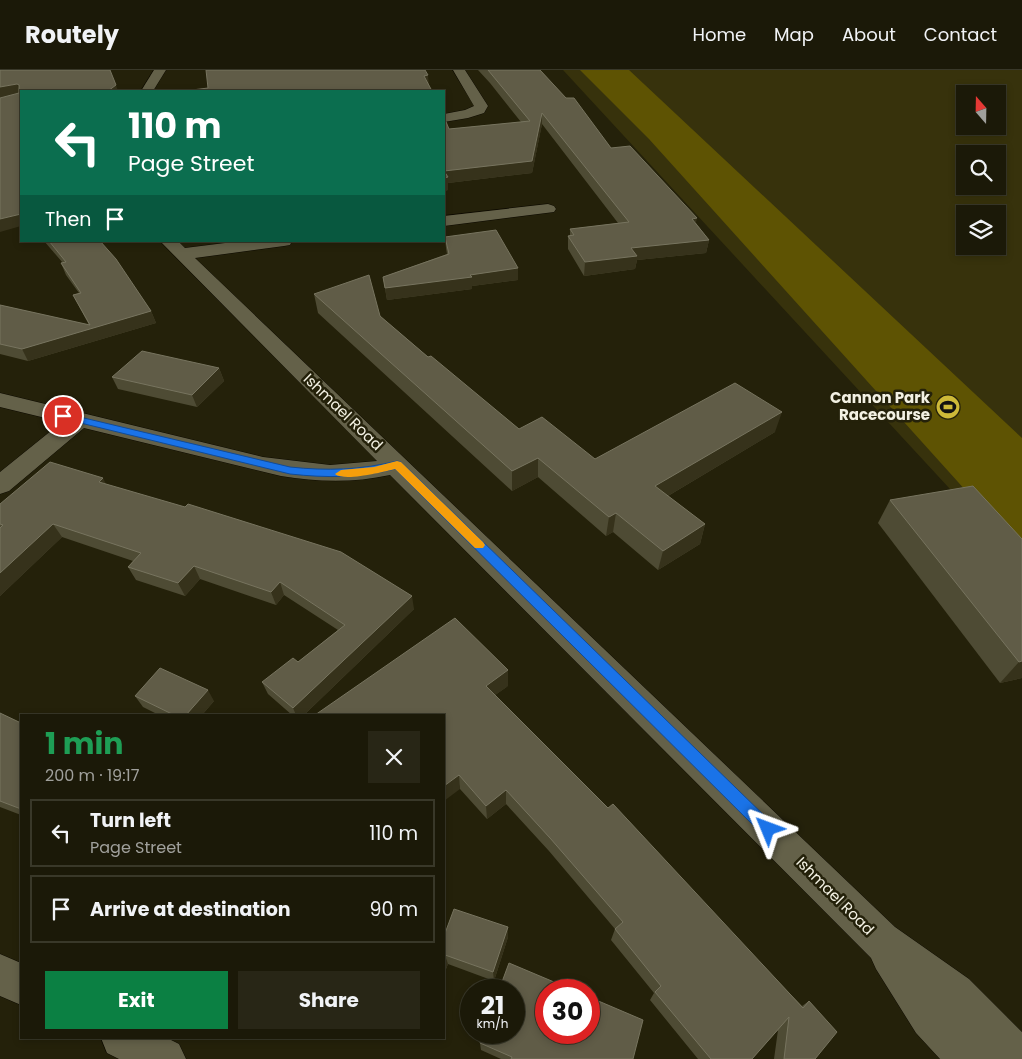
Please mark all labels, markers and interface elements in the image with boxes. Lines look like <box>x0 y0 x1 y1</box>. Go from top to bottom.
text: Routely <box>25 18 119 51</box>
text: Home <box>692 22 746 47</box>
text: Map <box>774 22 814 47</box>
text: About <box>842 22 896 47</box>
text: Contact <box>924 22 997 47</box>
north arrow <box>956 85 1006 135</box>
map controls <box>956 85 1006 255</box>
text: 110 m <box>128 101 222 150</box>
icon: left <box>45 110 110 175</box>
button: search <box>956 145 1006 195</box>
text: Page Street <box>128 148 254 179</box>
icon: arrive <box>101 205 129 233</box>
button: layers <box>956 205 1006 255</box>
text: Then <box>45 206 91 233</box>
street label: Ishmael Road <box>299 368 388 455</box>
place label: Cannon Park Racecourse <box>830 387 931 425</box>
sports icon: Cannon Park Racecourse <box>935 394 961 420</box>
pin <box>42 395 84 437</box>
icon: arrive <box>49 402 77 430</box>
text: 1 min <box>45 722 123 765</box>
button: close <box>368 731 420 783</box>
text: 200 m · 19:17 <box>45 764 139 787</box>
position arrow <box>741 802 793 854</box>
text: Turn left <box>90 807 171 834</box>
icon: left <box>47 819 75 847</box>
text: 110 m <box>369 820 418 847</box>
text: Page Street <box>90 836 182 859</box>
street label: Ishmael Road <box>792 852 879 939</box>
icon: arrive <box>47 895 75 923</box>
text: Arrive at destination <box>90 896 291 923</box>
text: 90 m <box>369 896 418 923</box>
button: Exit <box>45 971 228 1029</box>
button: Share <box>238 971 420 1029</box>
speed limit sign: 30 <box>535 979 600 1044</box>
text: 21 <box>481 988 504 1023</box>
text: km/h <box>477 1015 508 1032</box>

